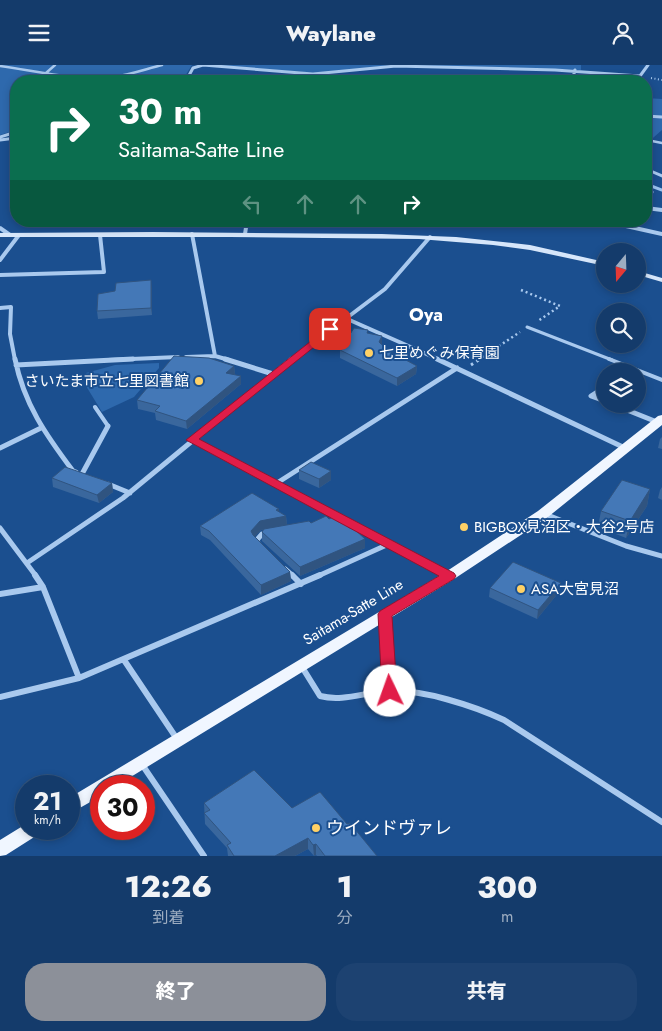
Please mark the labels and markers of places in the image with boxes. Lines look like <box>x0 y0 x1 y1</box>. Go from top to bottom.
pin <box>309 308 351 350</box>
place label: 七里めぐみ保育園 <box>379 342 499 364</box>
marker: 七里めぐみ保育園 <box>363 347 375 359</box>
place label: さいたま市立七里図書館 <box>24 370 189 392</box>
marker: さいたま市立七里図書館 <box>193 375 205 387</box>
place label: BIGBOX見沼区・大谷2号店 <box>474 516 654 538</box>
marker: BIGBOX見沼区・大谷2号店 <box>458 521 470 533</box>
place label: ASA大宮見沼 <box>531 578 619 600</box>
marker: ASA大宮見沼 <box>515 583 527 595</box>
place label: ウインドヴァレ <box>326 815 452 841</box>
marker: ウインドヴァレ <box>310 822 322 834</box>

